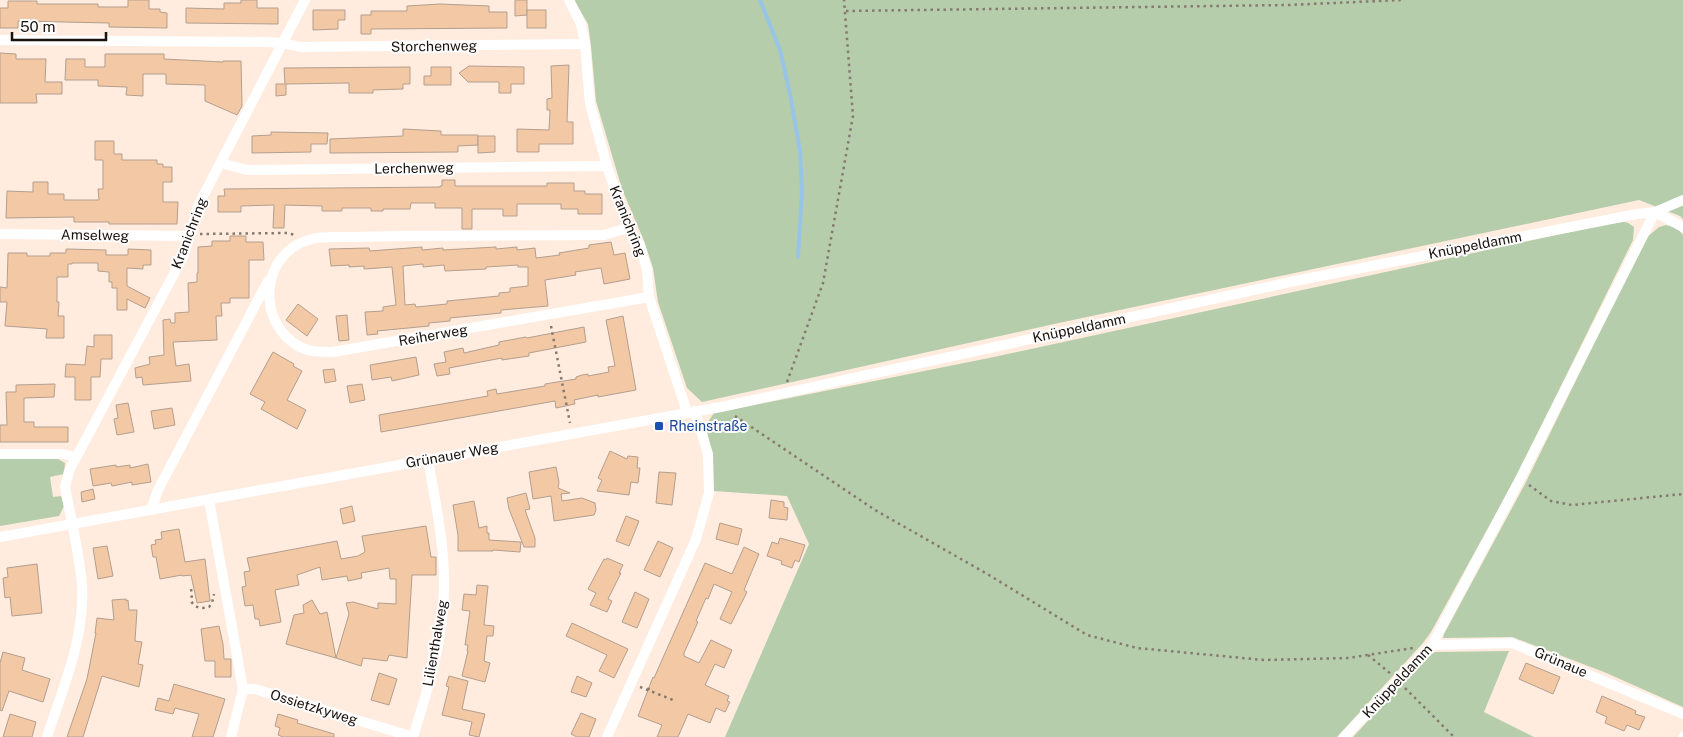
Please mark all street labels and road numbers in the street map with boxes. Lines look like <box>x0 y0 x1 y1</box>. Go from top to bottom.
street label: Storchenweg <box>391 37 478 55</box>
street label: Lerchenweg <box>374 159 454 177</box>
street label: Kranichring <box>606 183 650 259</box>
street label: Kranichring <box>168 195 210 271</box>
street label: Amselweg <box>61 226 130 244</box>
street label: Knüppeldamm <box>1427 228 1523 262</box>
street label: Knüppeldamm <box>1031 310 1127 346</box>
street label: Reiherweg <box>397 321 469 349</box>
street label: Grünauer Weg <box>404 439 500 471</box>
street label: Lilienthalweg <box>420 598 451 688</box>
street label: Knüppeldamm <box>1359 641 1435 721</box>
street label: Grünaue <box>1532 644 1590 680</box>
street label: Ossietzkyweg <box>268 686 360 728</box>

